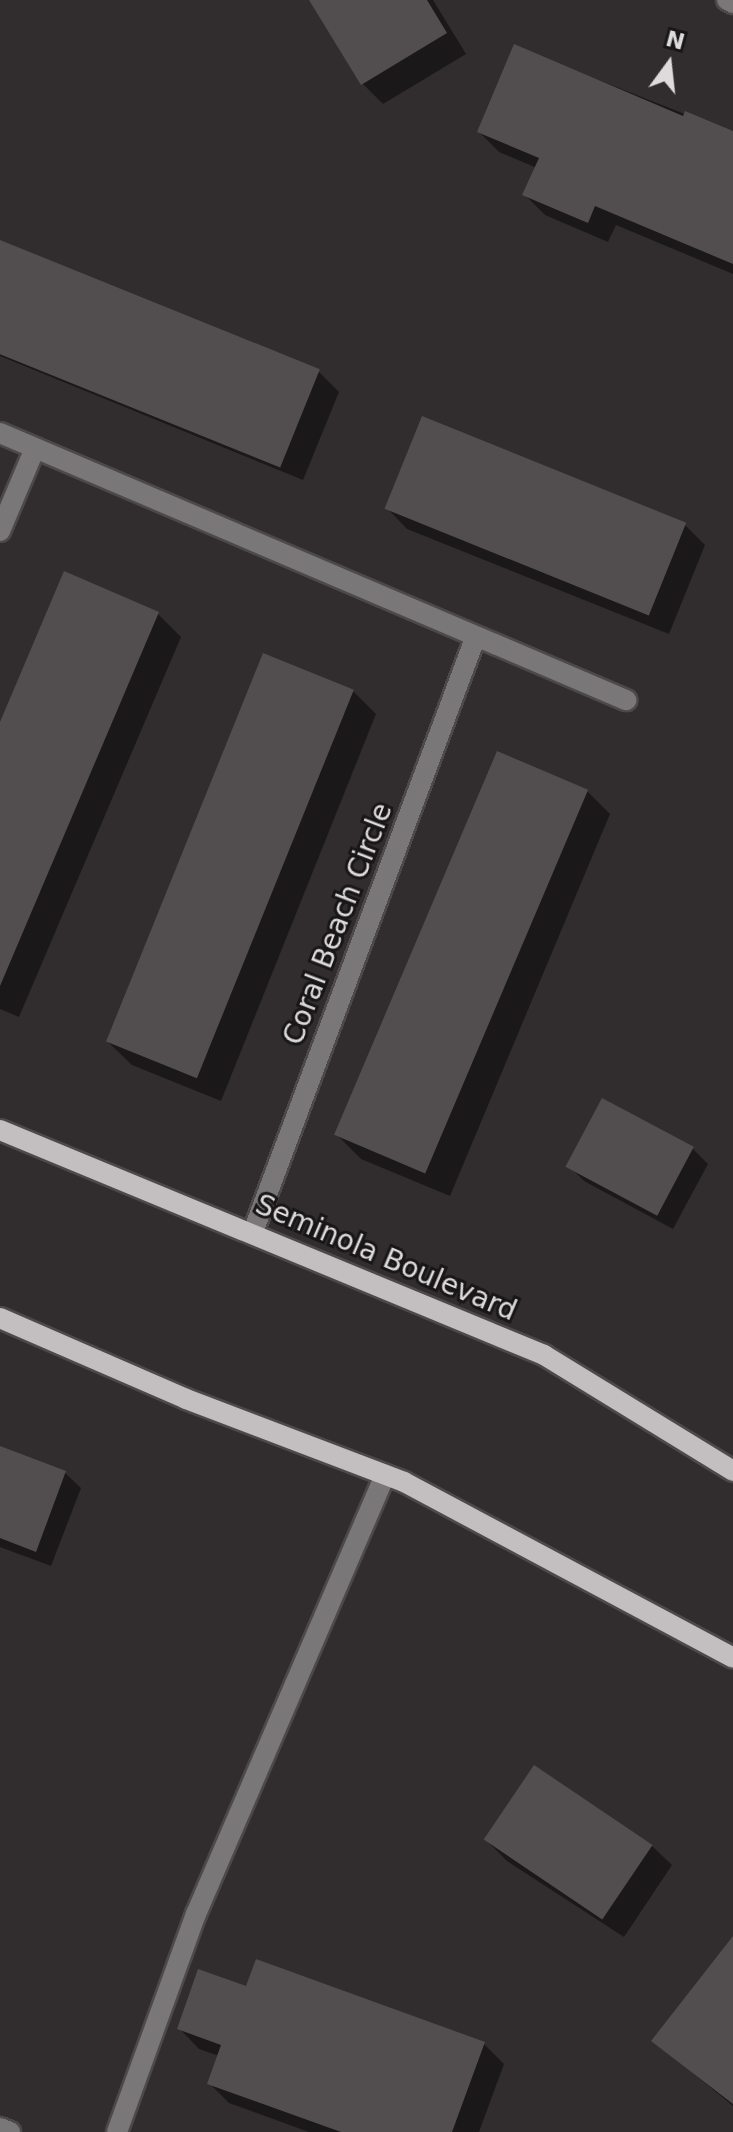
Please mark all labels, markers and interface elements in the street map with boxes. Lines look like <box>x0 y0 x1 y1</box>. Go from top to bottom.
north arrow <box>629 24 709 104</box>
text: N <box>663 26 687 55</box>
street label: Coral Beach Circle <box>276 798 400 1050</box>
street label: Seminola Boulevard <box>250 1188 522 1328</box>

